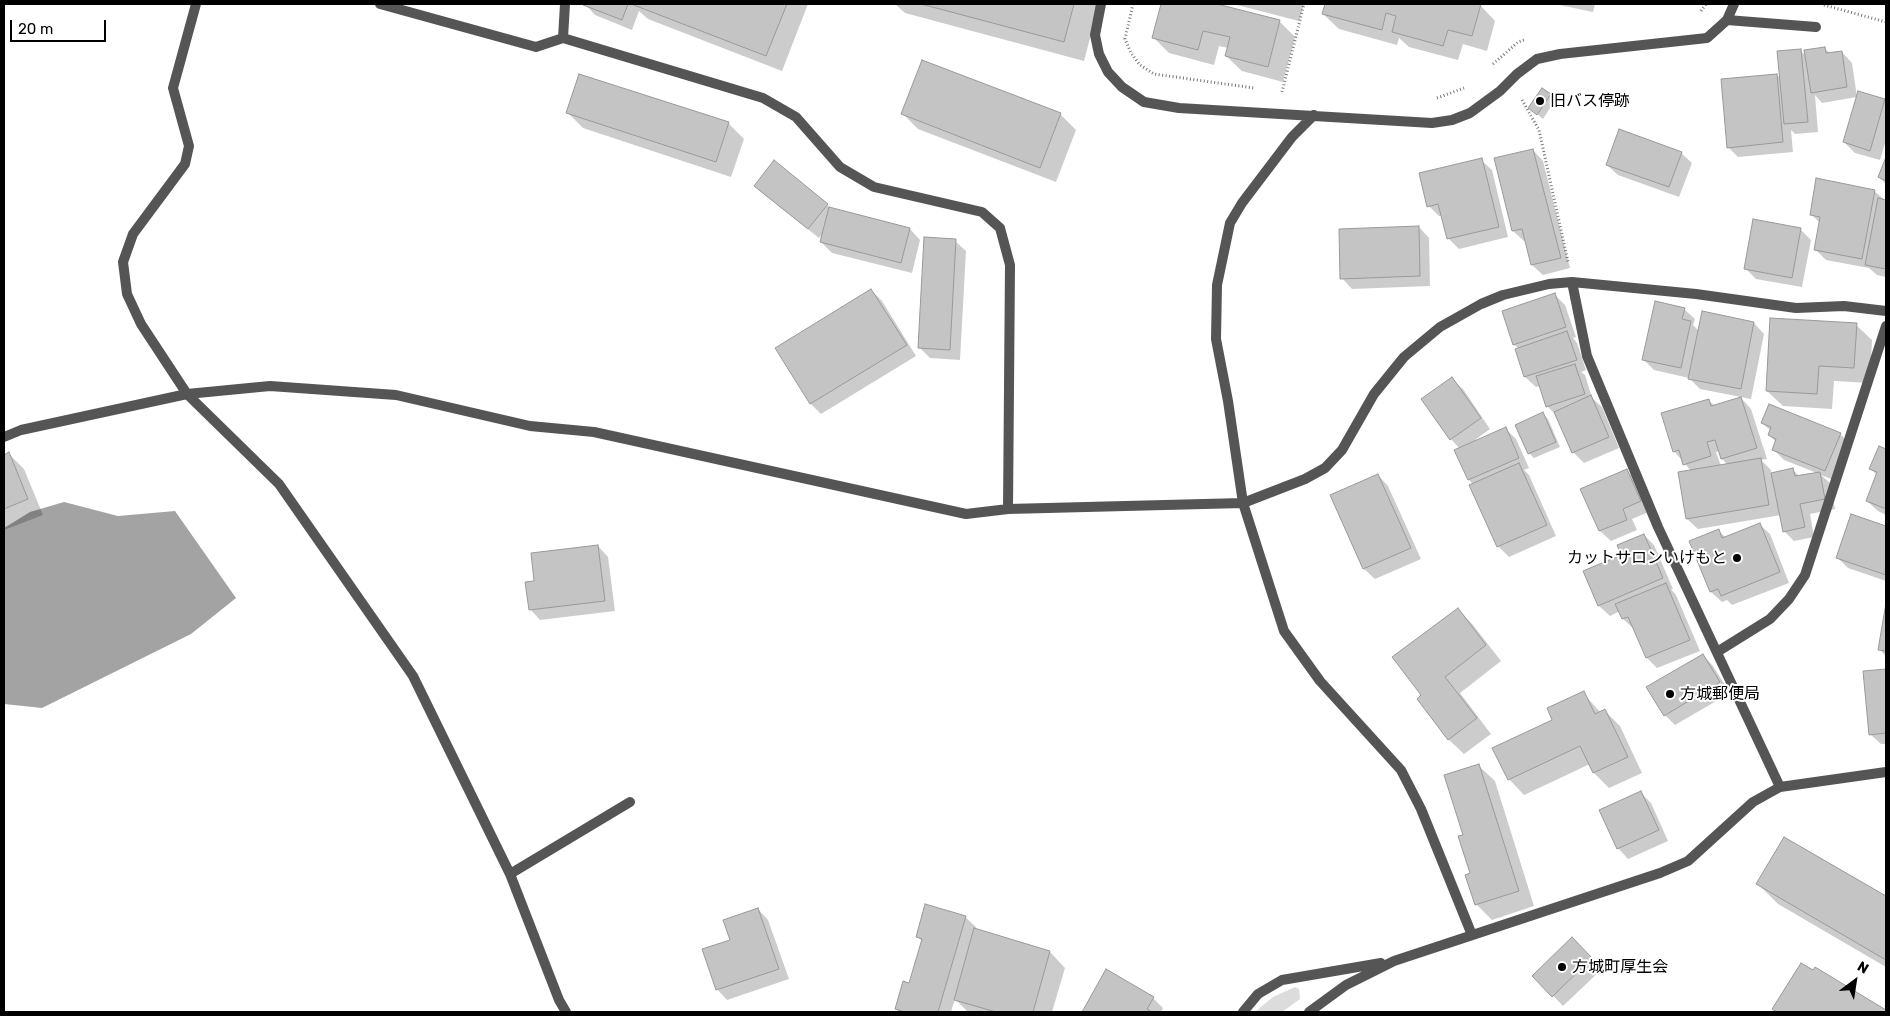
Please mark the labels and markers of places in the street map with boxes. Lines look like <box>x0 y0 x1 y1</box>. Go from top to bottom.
place label: 旧バス停跡 <box>1550 91 1630 111</box>
marker: 旧バス停跡 <box>1534 95 1546 107</box>
place label: カットサロンいけもと <box>1567 548 1727 568</box>
marker: カットサロンいけもと <box>1731 552 1743 564</box>
place label: 方城郵便局 <box>1680 684 1760 704</box>
marker: 方城郵便局 <box>1664 688 1676 700</box>
place label: 方城町厚生会 <box>1572 957 1668 977</box>
marker: 方城町厚生会 <box>1556 961 1568 973</box>

